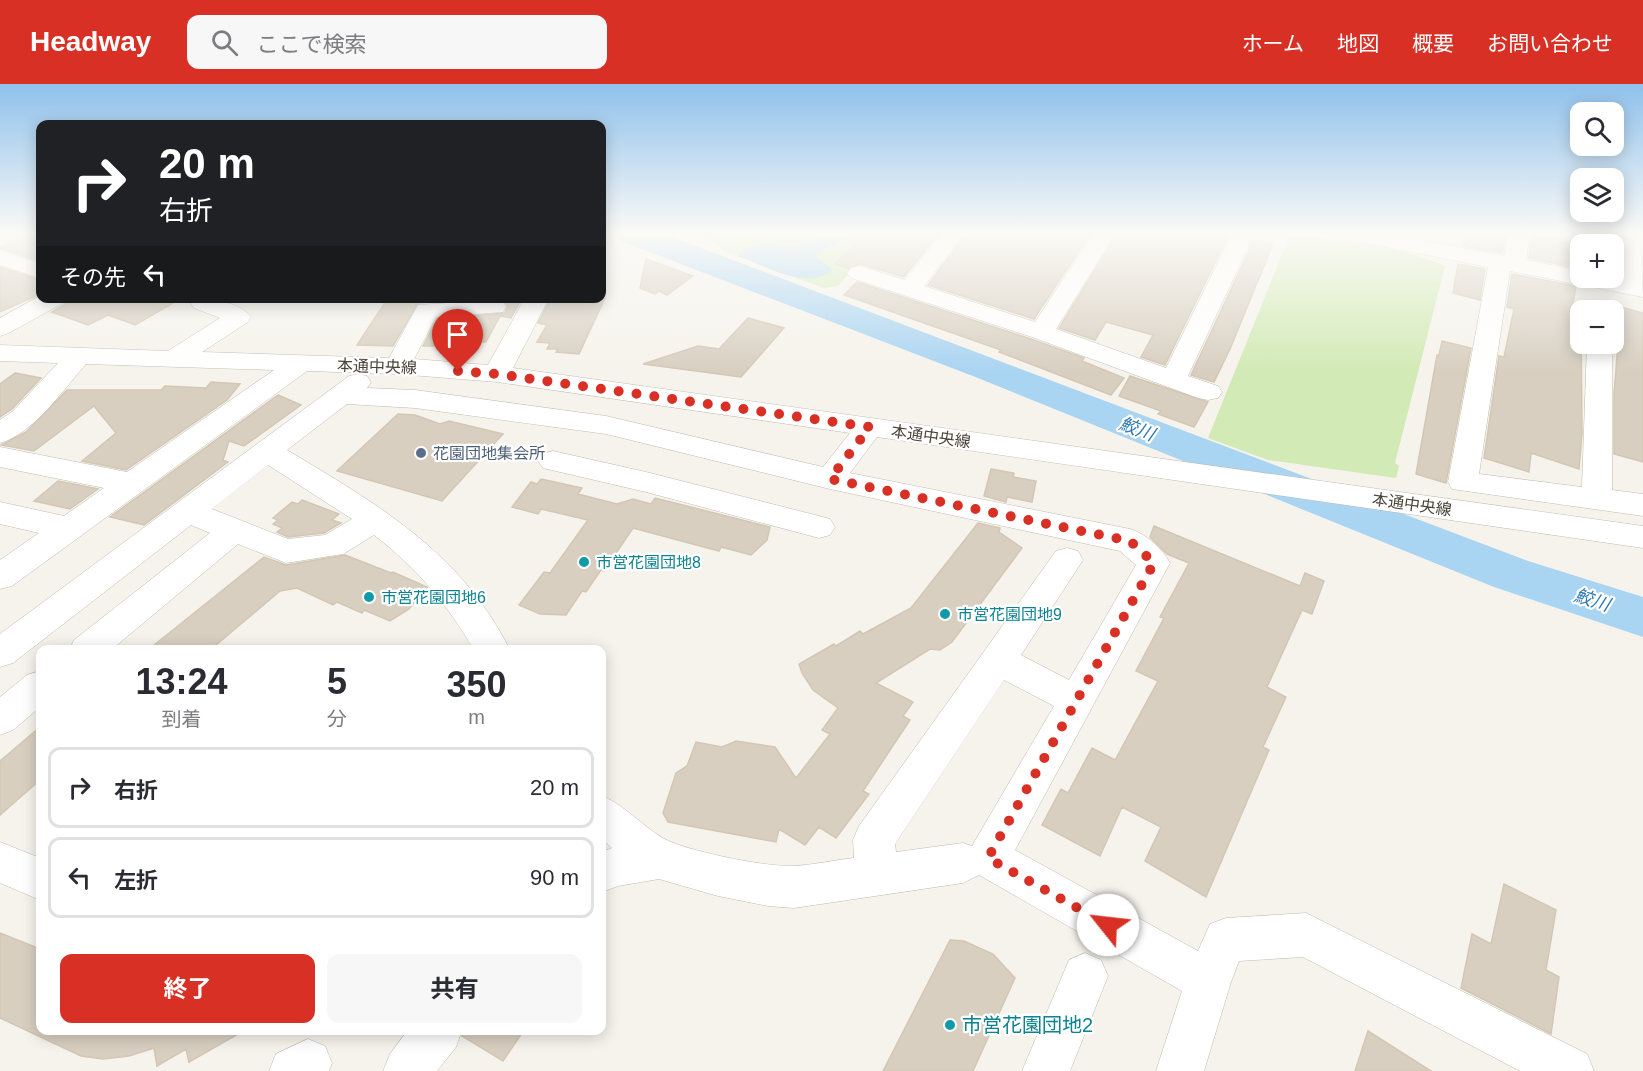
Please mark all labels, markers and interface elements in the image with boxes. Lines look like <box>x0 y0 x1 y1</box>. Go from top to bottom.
search box <box>187 15 607 69</box>
text: Headway <box>30 26 151 57</box>
icon: search <box>208 26 241 59</box>
text: ここで検索 <box>256 32 366 57</box>
text: ホーム <box>1242 32 1304 55</box>
text: 地図 <box>1337 32 1379 55</box>
text: 概要 <box>1412 32 1454 55</box>
text: お問い合わせ <box>1487 32 1613 55</box>
map controls <box>1570 102 1624 354</box>
button: search <box>1570 102 1624 156</box>
text: 20 m <box>159 140 255 187</box>
icon: right <box>60 144 138 222</box>
button: layers <box>1570 168 1624 222</box>
text: 右折 <box>159 196 213 226</box>
button: + <box>1570 234 1624 288</box>
icon: left <box>138 258 171 291</box>
text: その先 <box>60 265 126 290</box>
button: − <box>1570 300 1624 354</box>
pin <box>432 309 483 371</box>
icon: arrive <box>441 318 474 351</box>
street label: 本通中央線 <box>337 357 417 376</box>
water label: 鮫川 <box>1117 413 1159 446</box>
street label: 本通中央線 <box>890 423 972 450</box>
place label: 花園団地集会所 <box>433 445 545 462</box>
marker: 花園団地集会所 <box>414 446 428 460</box>
street label: 本通中央線 <box>1371 491 1453 518</box>
place label: 市営花園団地8 <box>596 554 701 571</box>
marker: 市営花園団地8 <box>577 555 591 569</box>
water label: 鮫川 <box>1572 585 1614 616</box>
place label: 市営花園団地6 <box>381 589 486 606</box>
marker: 市営花園団地6 <box>362 590 376 604</box>
place label: 市営花園団地9 <box>957 606 1062 623</box>
marker: 市営花園団地9 <box>938 607 952 621</box>
text: 13:24 <box>135 661 228 702</box>
text: 5 <box>327 661 347 702</box>
text: 350 <box>446 664 507 705</box>
text: m <box>468 706 485 728</box>
text: 到着 <box>161 708 201 730</box>
text: 分 <box>327 708 347 730</box>
icon: right <box>63 771 96 804</box>
text: 20 m <box>530 775 579 800</box>
text: 右折 <box>114 778 158 803</box>
icon: left <box>63 861 96 894</box>
text: 90 m <box>530 865 579 890</box>
text: 左折 <box>114 868 158 893</box>
position arrow <box>1076 893 1140 957</box>
button: 終了 <box>60 954 315 1023</box>
button: 共有 <box>327 954 582 1023</box>
place label: 市営花園団地2 <box>962 1014 1093 1036</box>
marker: 市営花園団地2 <box>943 1018 957 1032</box>

